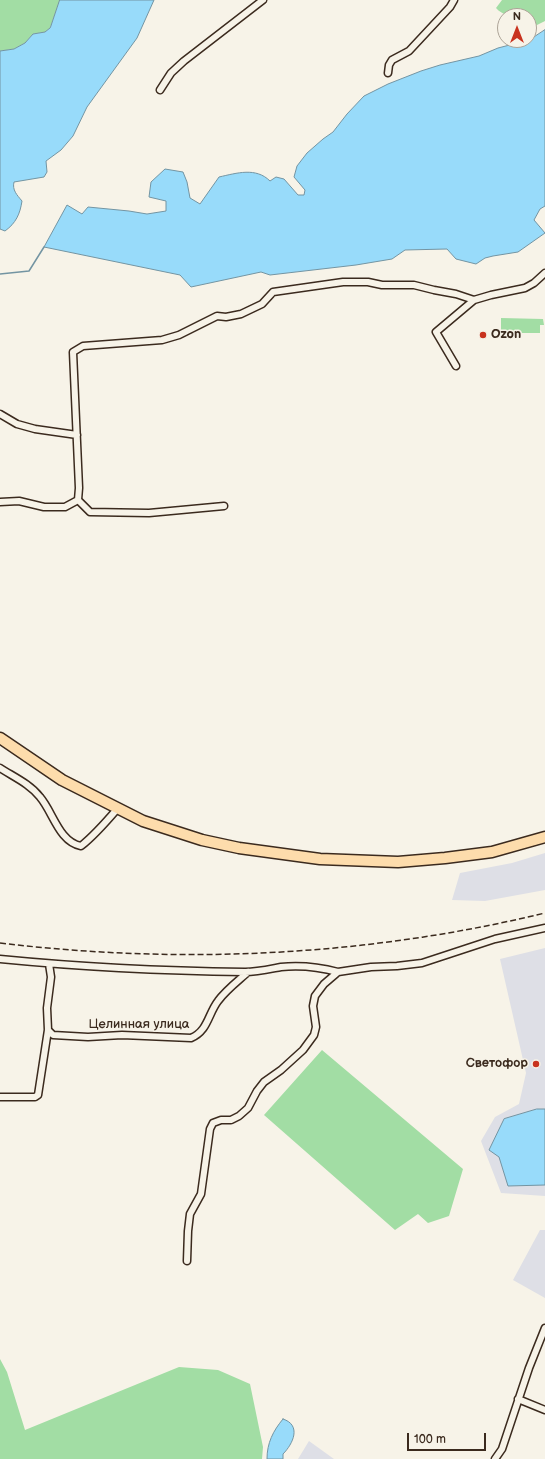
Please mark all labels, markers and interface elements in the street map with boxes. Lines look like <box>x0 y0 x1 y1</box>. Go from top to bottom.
north arrow <box>497 8 537 48</box>
text: N <box>513 10 521 23</box>
place label: Ozon <box>491 327 521 343</box>
marker: Ozon <box>478 330 488 340</box>
street label: Целинная улица <box>89 1017 189 1033</box>
place label: Светофор <box>466 1056 528 1072</box>
marker: Светофор <box>531 1059 541 1069</box>
scale bar <box>409 1425 488 1451</box>
text: 100 m <box>414 1432 446 1447</box>

